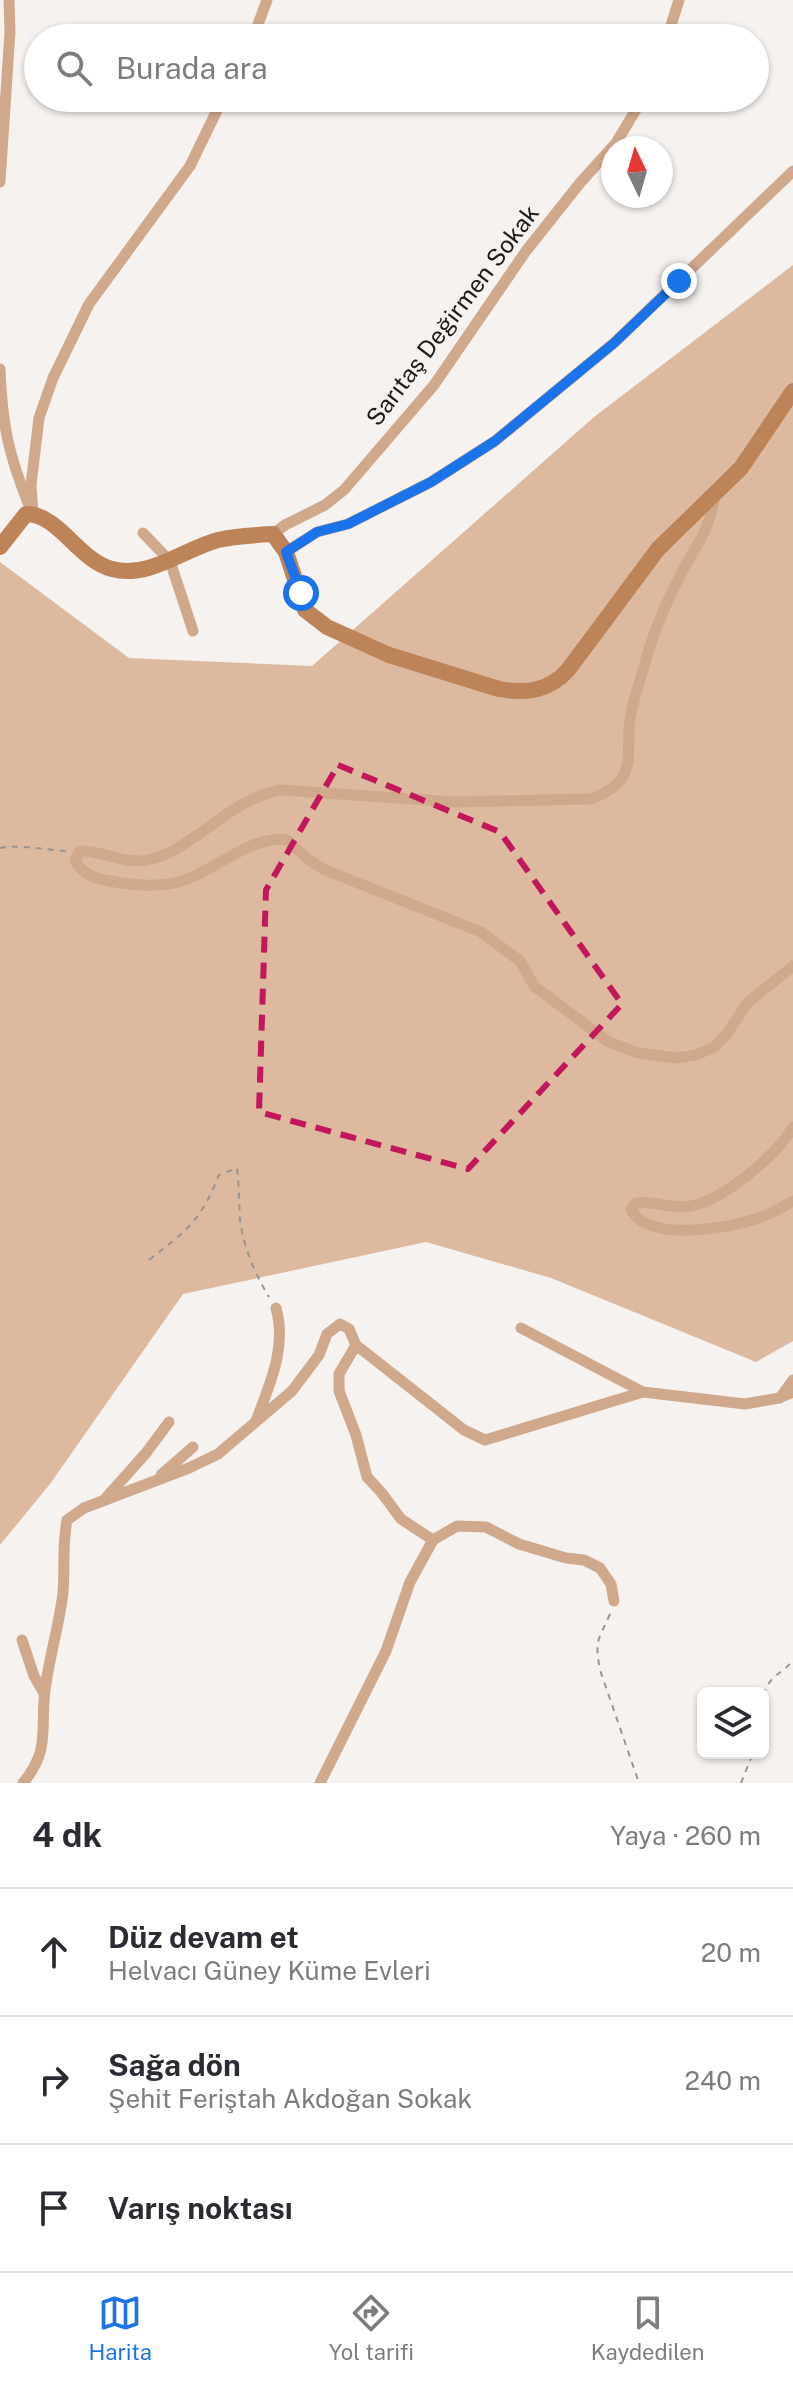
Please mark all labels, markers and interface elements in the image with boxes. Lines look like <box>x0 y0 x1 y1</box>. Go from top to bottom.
search box <box>24 24 769 112</box>
icon: search <box>52 46 96 90</box>
text: Burada ara <box>116 50 268 86</box>
north arrow <box>601 136 673 208</box>
street label: Sarıtaş Değirmen Sokak <box>360 199 544 431</box>
route end <box>661 263 697 299</box>
route start <box>283 575 319 611</box>
map controls <box>697 1687 769 1759</box>
button: layers <box>697 1687 769 1759</box>
text: 4 dk <box>32 1815 102 1855</box>
text: Yaya · 260 m <box>610 1820 761 1851</box>
text: Düz devam et <box>108 1919 299 1955</box>
icon: ahead <box>32 1930 76 1974</box>
text: 20 m <box>701 1937 761 1968</box>
text: Helvacı Güney Küme Evleri <box>108 1955 430 1986</box>
text: Sağa dön <box>108 2047 241 2083</box>
icon: right <box>32 2058 76 2102</box>
text: 240 m <box>684 2065 761 2096</box>
text: Şehit Feriştah Akdoğan Sokak <box>108 2083 472 2114</box>
icon: arrive <box>32 2186 76 2230</box>
text: Varış noktası <box>108 2190 293 2226</box>
tab: Harita <box>88 2291 152 2365</box>
tab: Yol tarifi <box>329 2291 414 2365</box>
tab: Kaydedilen <box>591 2291 705 2365</box>

